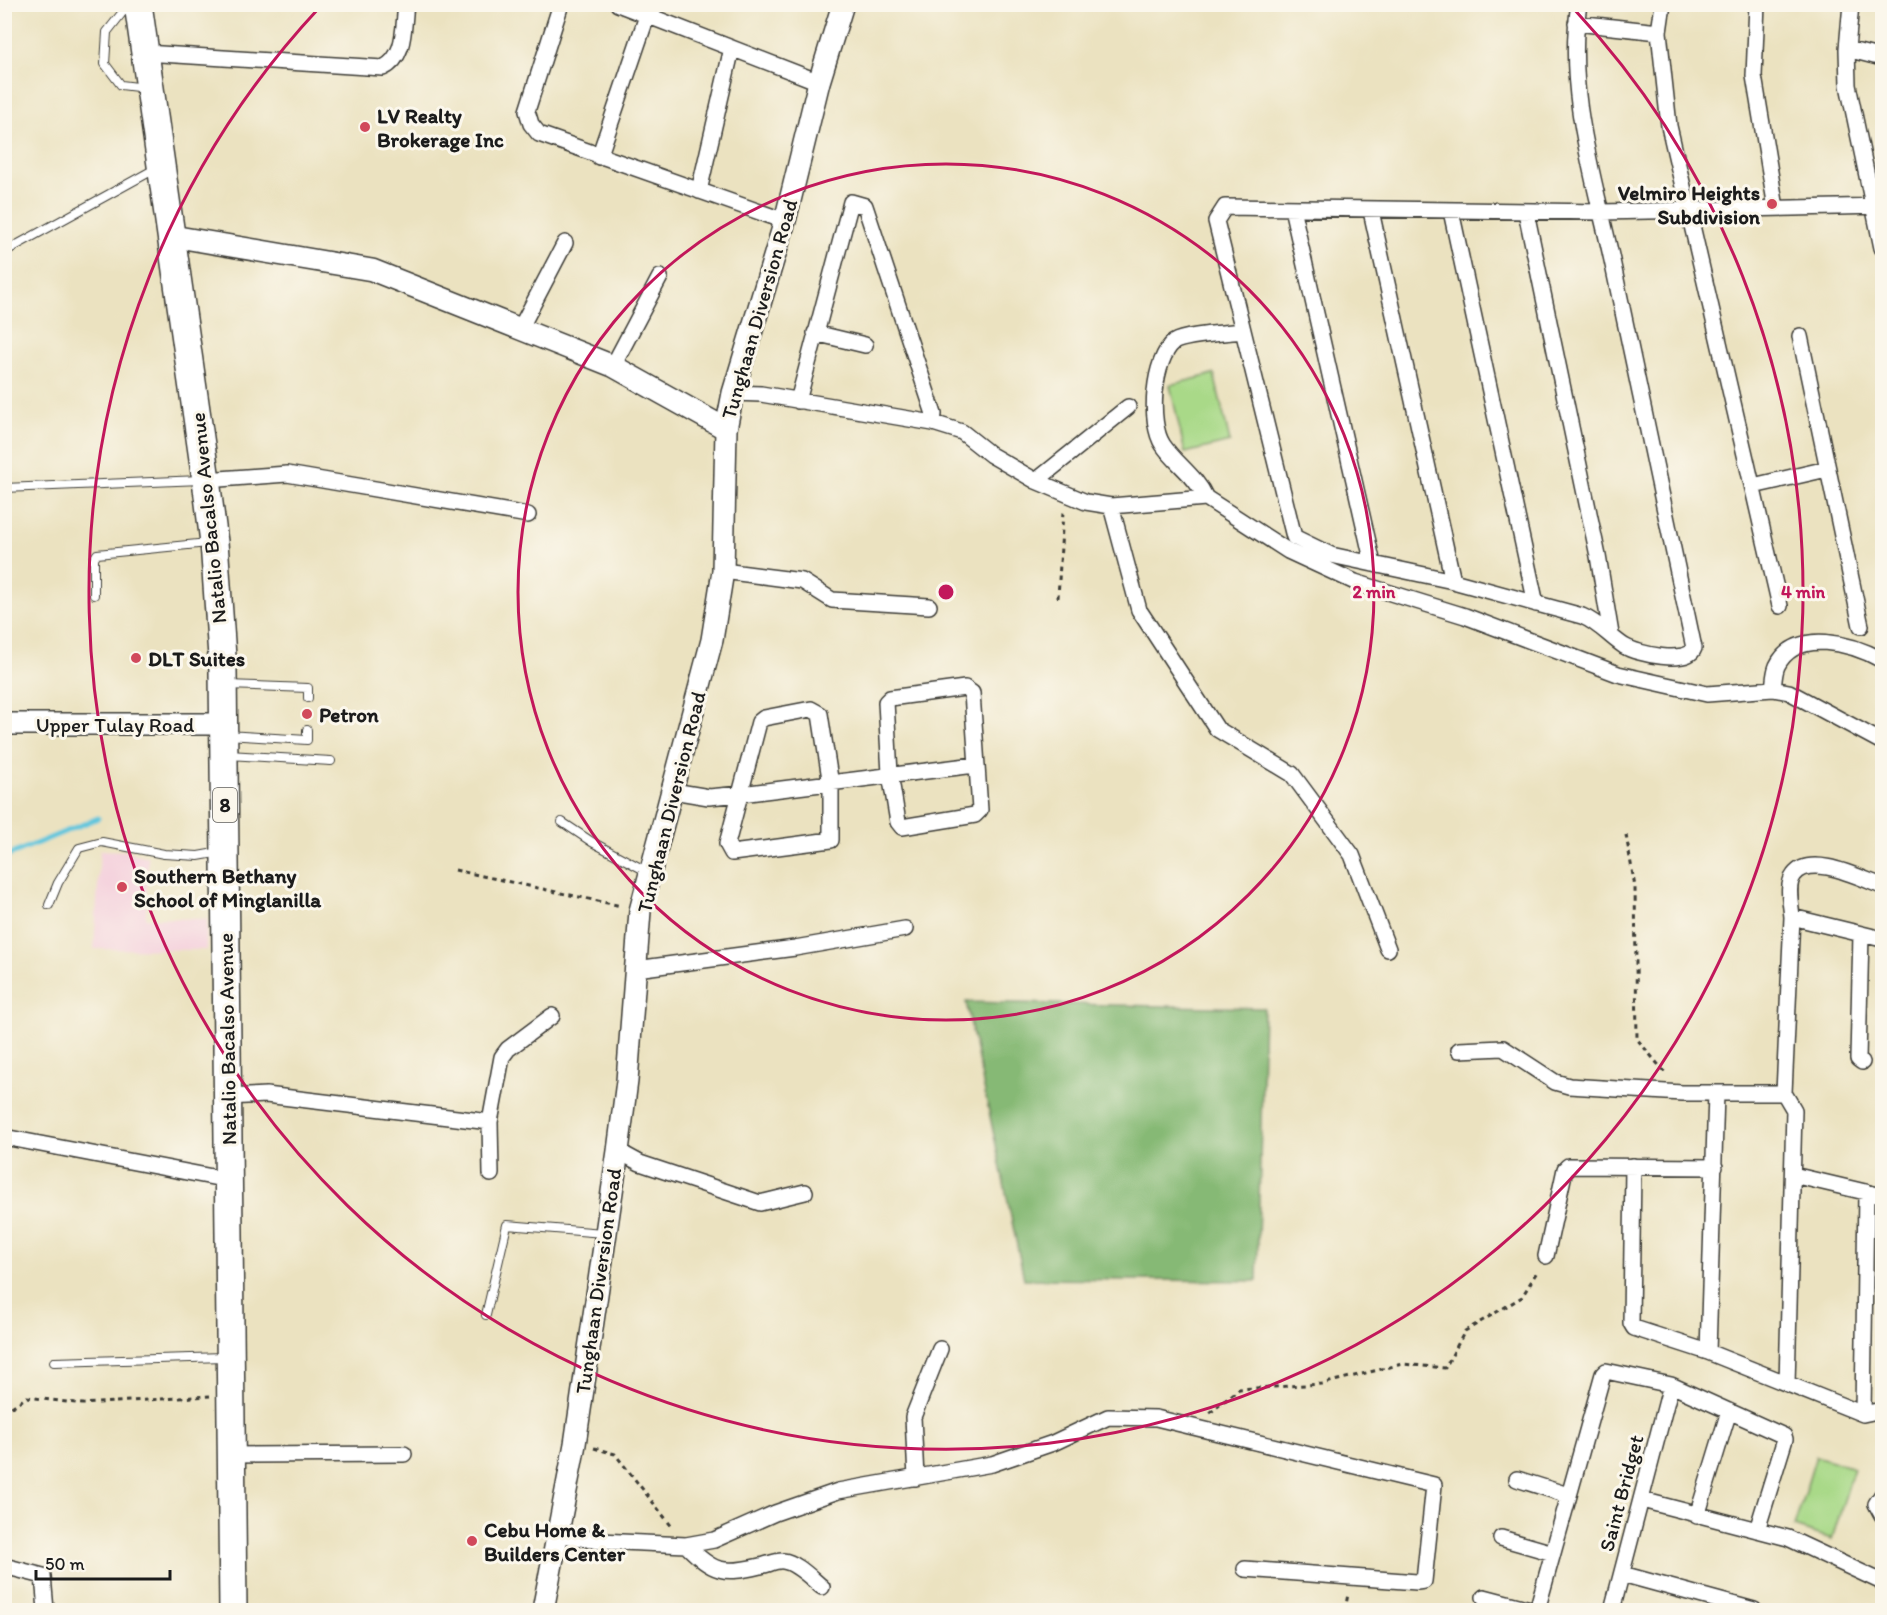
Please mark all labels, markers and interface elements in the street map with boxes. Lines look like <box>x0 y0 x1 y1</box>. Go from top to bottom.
place label: LV Realty Brokerage Inc <box>377 103 504 153</box>
marker: LV Realty Brokerage Inc <box>358 120 372 134</box>
place label: Velmiro Heights Subdivision <box>1618 180 1761 229</box>
street label: Tunghaan Diversion Road <box>716 196 803 422</box>
marker: Velmiro Heights Subdivision <box>1765 197 1779 211</box>
street label: Natalio Bacalso Avenue <box>184 411 232 625</box>
text: 2 min <box>1353 581 1396 603</box>
text: 4 min <box>1781 581 1826 603</box>
centre of rings <box>936 582 956 602</box>
place label: DLT Suites <box>148 646 245 671</box>
marker: DLT Suites <box>129 651 143 665</box>
street label: Tunghaan Diversion Road <box>631 688 711 916</box>
place label: Petron <box>319 702 379 727</box>
marker: Petron <box>300 707 314 721</box>
street label: Upper Tulay Road <box>36 712 195 737</box>
road number: 8 <box>213 788 237 822</box>
place label: Southern Bethany School of Minglanilla <box>134 863 322 913</box>
marker: Southern Bethany School of Minglanilla <box>115 880 129 894</box>
street label: Natalio Bacalso Avenue <box>213 933 241 1145</box>
street label: Tunghaan Diversion Road <box>570 1166 626 1396</box>
street label: Saint Bridget <box>1593 1432 1649 1554</box>
place label: Cebu Home & Builders Center <box>484 1517 626 1566</box>
marker: Cebu Home & Builders Center <box>465 1534 479 1548</box>
scale bar <box>36 1543 170 1581</box>
text: 50 m <box>45 1553 85 1575</box>

